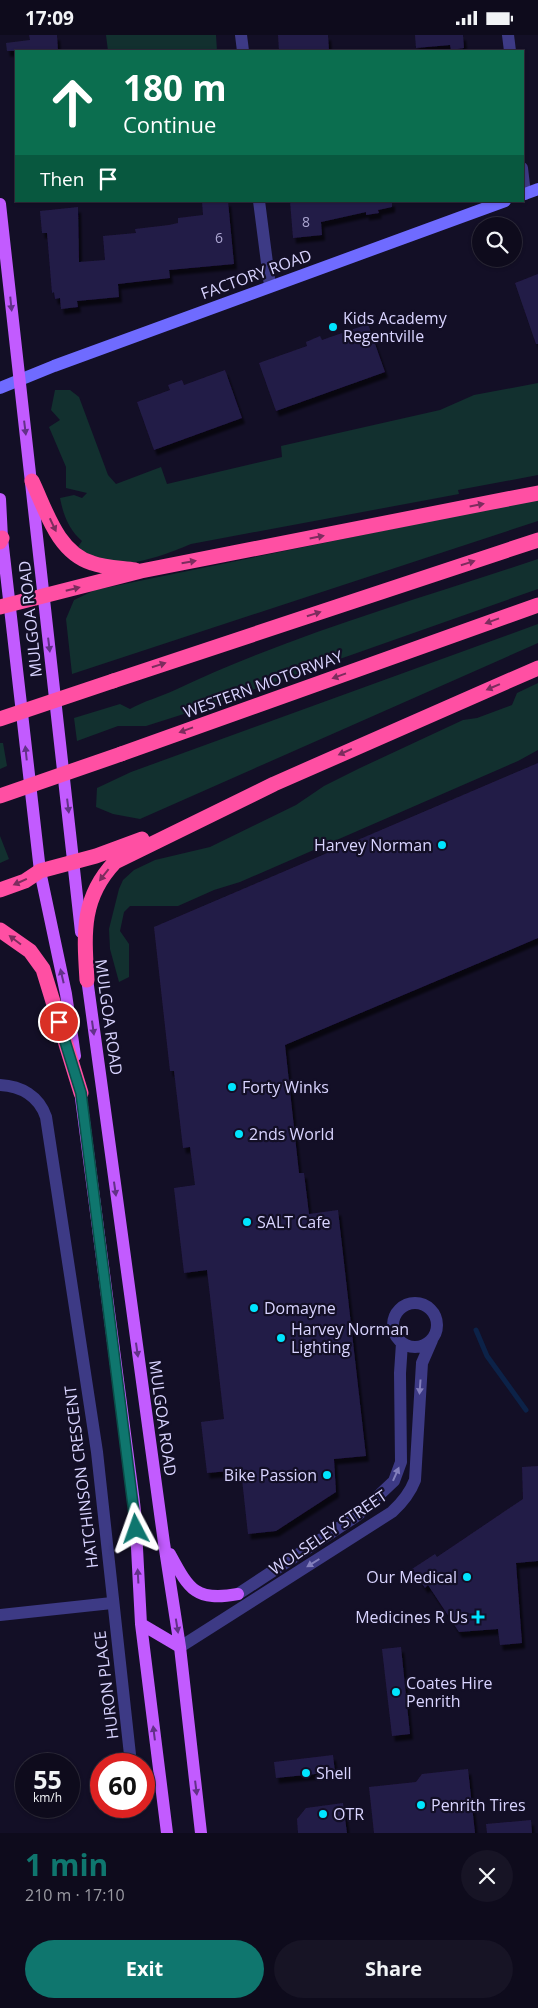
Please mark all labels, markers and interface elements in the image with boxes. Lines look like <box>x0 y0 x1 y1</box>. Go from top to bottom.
text: 17:09 <box>25 5 74 31</box>
text: 180 m <box>123 64 227 111</box>
icon: ahead <box>40 70 105 135</box>
text: Continue <box>123 109 216 139</box>
icon: arrive <box>94 165 122 193</box>
text: Then <box>40 166 84 192</box>
house number: 8 <box>302 212 310 231</box>
map controls <box>472 217 522 267</box>
button: search <box>472 217 522 267</box>
house number: 6 <box>215 228 223 247</box>
street label: FACTORY ROAD <box>197 244 315 304</box>
one-way arrow <box>7 297 15 313</box>
place label: Kids Academy Regentville <box>343 307 448 347</box>
marker: Kids Academy Regentville <box>327 321 339 333</box>
one-way arrow <box>21 420 29 436</box>
one-way arrow <box>469 501 484 509</box>
one-way arrow <box>49 518 57 532</box>
one-way arrow <box>310 533 326 541</box>
one-way arrow <box>182 557 198 565</box>
one-way arrow <box>461 559 476 567</box>
street label: MULGOA ROAD <box>13 560 47 678</box>
one-way arrow <box>66 585 81 593</box>
one-way arrow <box>306 610 321 617</box>
one-way arrow <box>484 617 499 625</box>
one-way arrow <box>45 637 53 653</box>
street label: WESTERN MOTORWAY <box>180 645 346 723</box>
one-way arrow <box>152 661 167 669</box>
one-way arrow <box>331 672 346 680</box>
one-way arrow <box>486 684 500 692</box>
one-way arrow <box>178 726 193 734</box>
one-way arrow <box>22 745 30 761</box>
one-way arrow <box>338 748 352 756</box>
one-way arrow <box>64 798 72 814</box>
place label: Harvey Norman <box>314 834 432 856</box>
marker: Harvey Norman <box>436 839 448 851</box>
one-way arrow <box>99 868 110 881</box>
one-way arrow <box>13 878 27 886</box>
one-way arrow <box>9 934 22 945</box>
street label: MULGOA ROAD <box>90 958 128 1076</box>
one-way arrow <box>57 968 65 984</box>
pin <box>38 1001 80 1043</box>
icon: arrive <box>45 1008 73 1036</box>
one-way arrow <box>89 1020 97 1036</box>
place label: Forty Winks <box>242 1076 329 1098</box>
marker: Forty Winks <box>226 1081 238 1093</box>
place label: 2nds World <box>249 1123 334 1145</box>
marker: 2nds World <box>233 1128 245 1140</box>
one-way arrow <box>111 1181 119 1197</box>
place label: SALT Cafe <box>257 1211 331 1233</box>
marker: SALT Cafe <box>241 1216 253 1228</box>
place label: Domayne <box>264 1297 336 1319</box>
marker: Domayne <box>248 1302 260 1314</box>
place label: Harvey Norman Lighting <box>291 1318 409 1358</box>
marker: Harvey Norman Lighting <box>275 1332 287 1344</box>
one-way arrow <box>133 1342 141 1358</box>
street label: MULGOA ROAD <box>144 1359 182 1477</box>
one-way arrow <box>416 1379 424 1395</box>
street label: HATCHINSON CRESCENT <box>59 1384 103 1570</box>
place label: Bike Passion <box>224 1464 317 1486</box>
one-way arrow <box>393 1467 401 1481</box>
marker: Bike Passion <box>321 1469 333 1481</box>
street label: WOLSELEY STREET <box>265 1484 391 1580</box>
position arrow <box>109 1502 161 1554</box>
one-way arrow <box>306 1558 319 1568</box>
place label: Our Medical <box>366 1566 457 1588</box>
one-way arrow <box>134 1568 142 1584</box>
marker: Our Medical <box>461 1571 473 1583</box>
place label: Medicines R Us <box>355 1606 468 1628</box>
marker: Medicines R Us <box>472 1611 484 1623</box>
one-way arrow <box>173 1618 181 1634</box>
street label: HURON PLACE <box>88 1630 124 1740</box>
place label: Coates Hire Penrith <box>406 1672 492 1712</box>
marker: Coates Hire Penrith <box>390 1686 402 1698</box>
one-way arrow <box>150 1724 158 1740</box>
speed limit sign: 60 <box>90 1753 155 1818</box>
text: 55 <box>33 1762 62 1796</box>
place label: Shell <box>316 1762 352 1784</box>
marker: Shell <box>300 1767 312 1779</box>
one-way arrow <box>192 1780 200 1796</box>
text: km/h <box>33 1789 62 1806</box>
place label: Penrith Tires <box>431 1794 526 1816</box>
marker: Penrith Tires <box>415 1799 427 1811</box>
place label: OTR <box>333 1803 364 1825</box>
marker: OTR <box>317 1808 329 1820</box>
text: 1 min <box>25 1844 108 1885</box>
button: close <box>461 1850 513 1902</box>
text: 210 m · 17:10 <box>25 1884 125 1906</box>
button: Exit <box>25 1940 264 1998</box>
button: Share <box>274 1940 513 1998</box>

